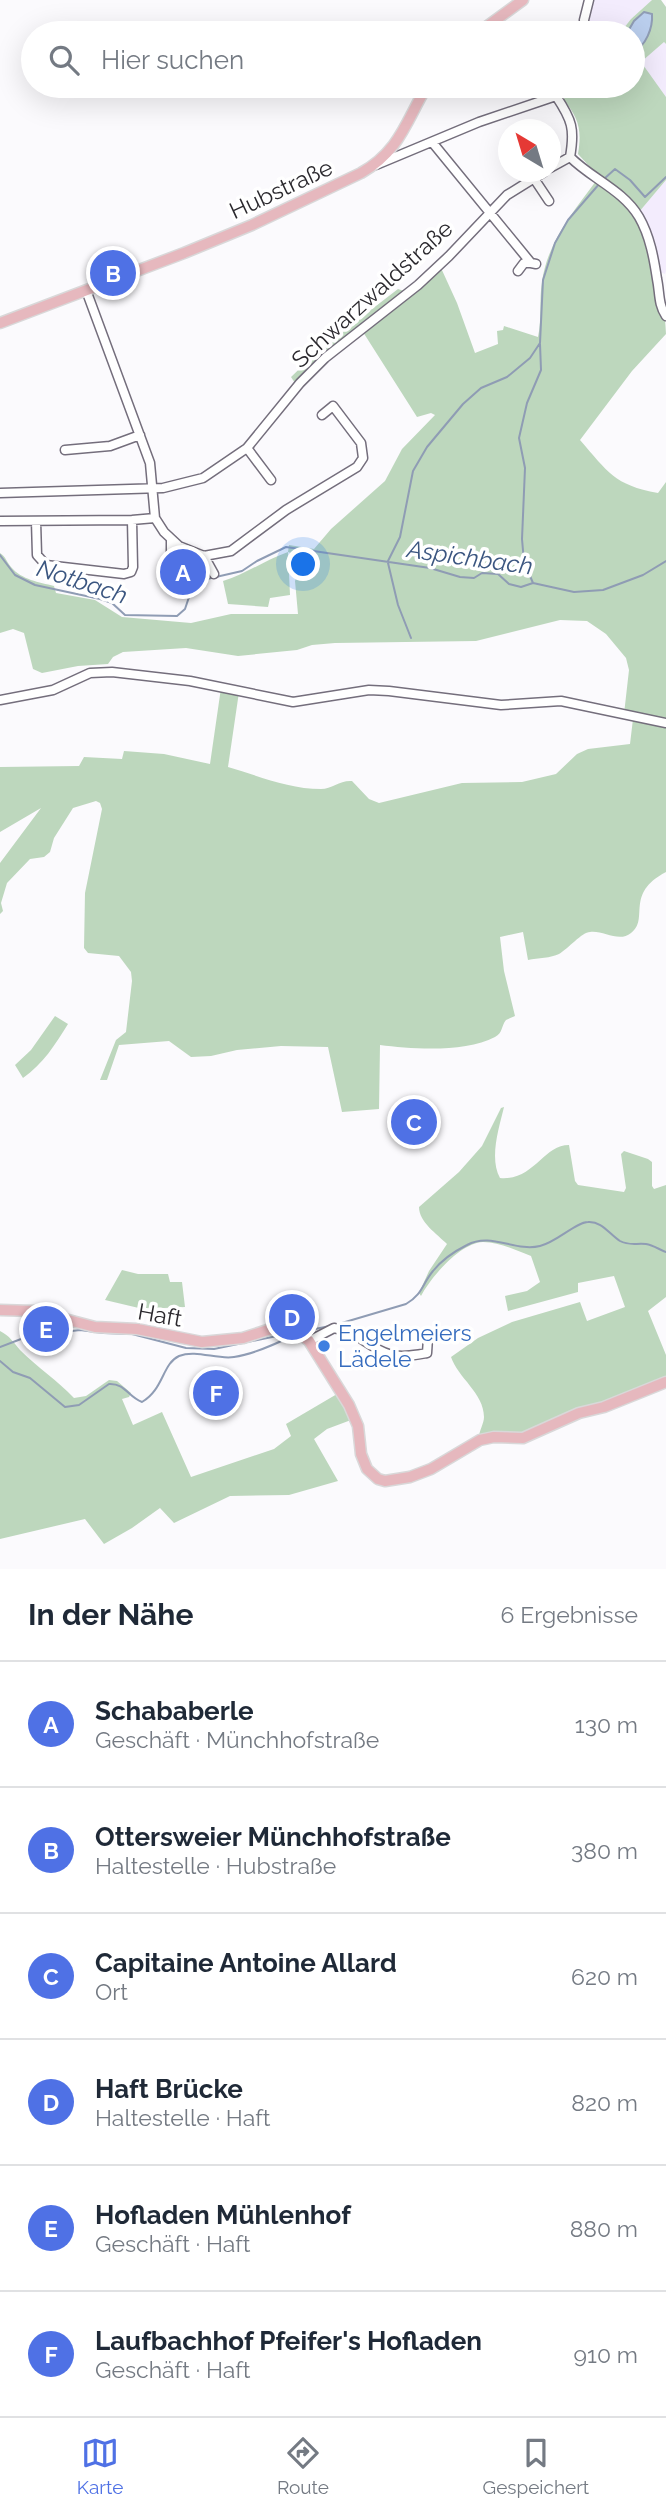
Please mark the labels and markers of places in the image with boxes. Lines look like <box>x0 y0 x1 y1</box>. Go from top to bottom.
pin: B <box>90 247 136 299</box>
pin: A <box>160 546 206 598</box>
pin: C <box>391 1096 437 1148</box>
pin: D <box>269 1291 315 1343</box>
pin: E <box>23 1303 69 1355</box>
place label: Engelmeiers Lädele <box>338 1319 472 1372</box>
marker: Engelmeiers Lädele <box>316 1338 332 1354</box>
pin: F <box>193 1367 239 1419</box>

